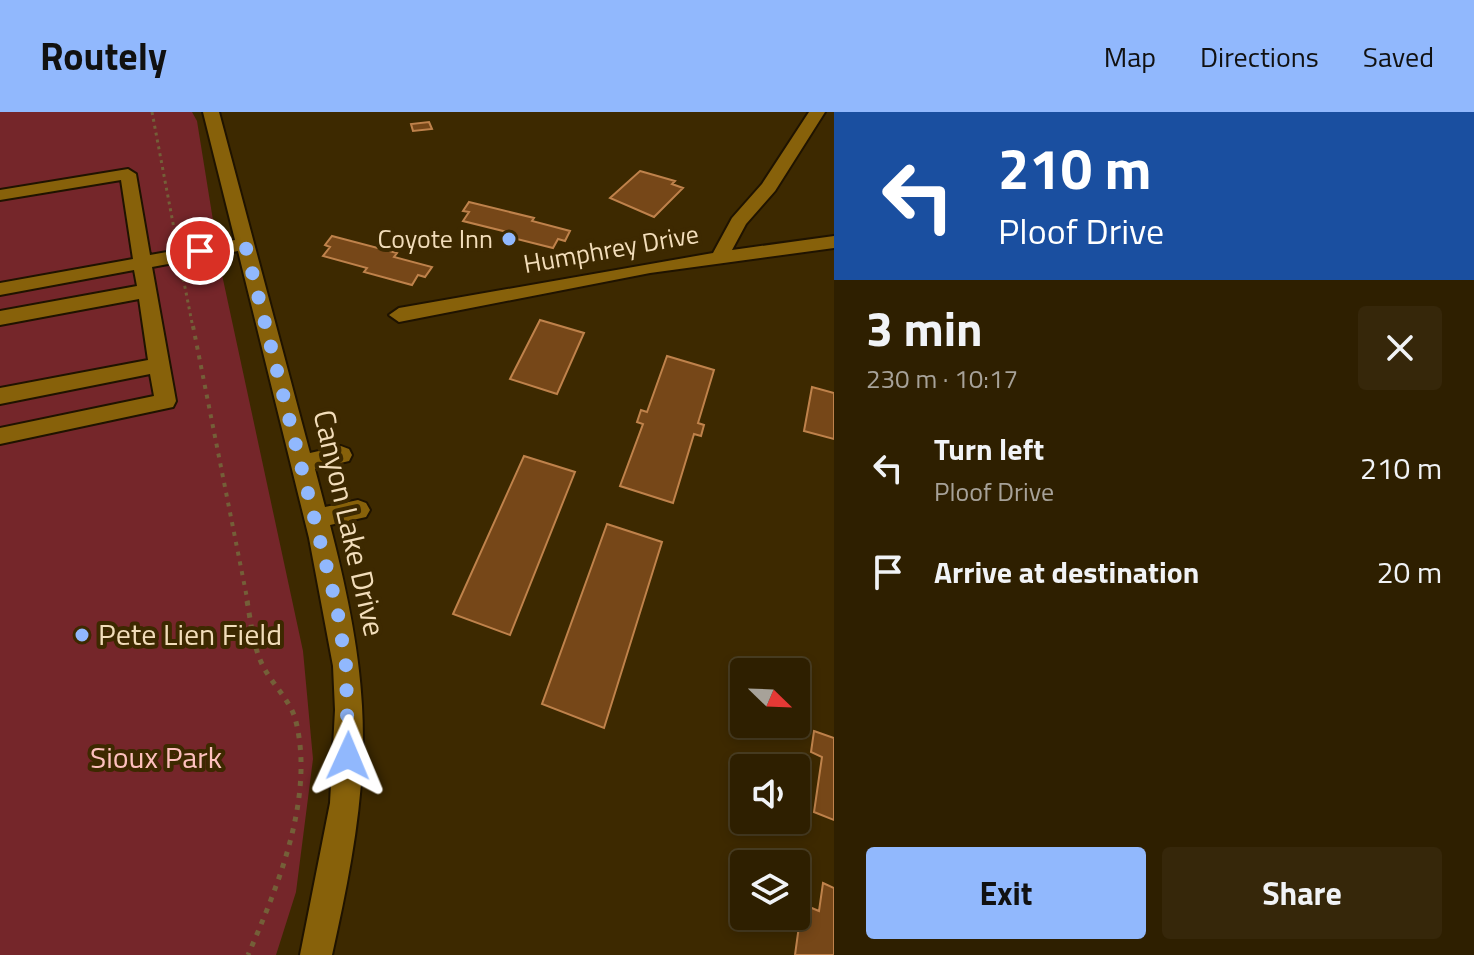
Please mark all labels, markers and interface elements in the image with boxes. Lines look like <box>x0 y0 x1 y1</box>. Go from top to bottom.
text: Routely <box>40 27 167 85</box>
text: Map <box>1104 35 1156 78</box>
text: Directions <box>1200 35 1319 78</box>
text: Saved <box>1363 35 1434 78</box>
text: 210 m <box>998 126 1151 211</box>
icon: left <box>866 144 970 248</box>
text: Ploof Drive <box>998 203 1164 258</box>
street label: Humphrey Drive <box>520 214 702 283</box>
pin <box>166 217 234 285</box>
place label: Coyote Inn <box>377 219 493 258</box>
icon: arrive <box>178 229 222 273</box>
marker: Coyote Inn <box>500 230 518 248</box>
text: 3 min <box>866 292 983 365</box>
button: close <box>1358 306 1442 390</box>
text: 230 m · 10:17 <box>866 359 1018 398</box>
street label: Canyon Lake Drive <box>302 405 398 640</box>
text: Turn left <box>934 426 1044 472</box>
text: 210 m <box>1360 445 1442 491</box>
icon: left <box>866 446 910 490</box>
text: Ploof Drive <box>934 472 1054 511</box>
text: Arrive at destination <box>934 549 1199 595</box>
text: 20 m <box>1377 549 1442 595</box>
icon: arrive <box>866 550 910 594</box>
place label: Pete Lien Field <box>98 611 282 657</box>
marker: Pete Lien Field <box>73 626 91 644</box>
north arrow <box>730 658 810 738</box>
map controls <box>730 658 810 930</box>
position arrow <box>306 714 390 798</box>
park label: Sioux Park <box>90 734 222 780</box>
button: sound <box>730 754 810 834</box>
button: Exit <box>866 847 1146 939</box>
button: Share <box>1162 847 1442 939</box>
button: layers <box>730 850 810 930</box>

